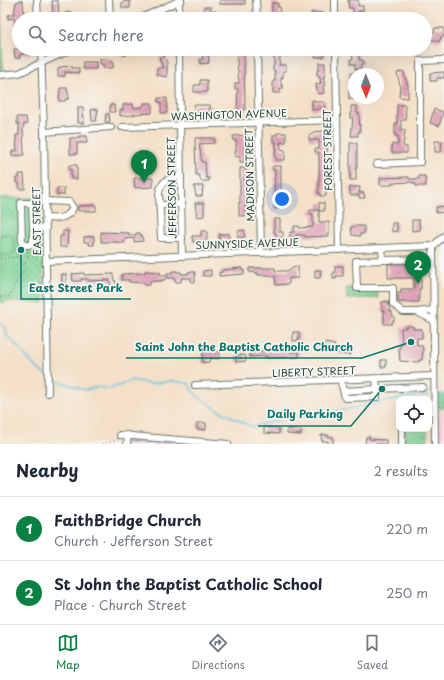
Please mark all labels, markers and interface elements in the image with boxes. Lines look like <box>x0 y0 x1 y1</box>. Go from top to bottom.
search box <box>12 12 432 56</box>
icon: search <box>26 23 48 45</box>
text: Search here <box>58 23 144 46</box>
north arrow <box>348 68 384 104</box>
street label: WASHINGTON AVENUE <box>171 104 287 124</box>
street label: FOREST STREET <box>319 109 335 191</box>
street label: MADISON STREET <box>241 128 257 222</box>
street label: JEFFERSON STREET <box>163 137 179 239</box>
pin: 1 <box>131 150 157 183</box>
street label: EAST STREET <box>28 186 44 255</box>
your location <box>272 189 292 209</box>
street label: SUNNYSIDE AVENUE <box>195 234 299 252</box>
pin: 2 <box>405 251 431 284</box>
callout: East Street Park <box>21 276 131 299</box>
text: East Street Park <box>29 279 124 296</box>
callout: Saint John the Baptist Catholic Church <box>126 335 362 358</box>
text: Saint John the Baptist Catholic Church <box>135 338 353 355</box>
street label: LIBERTY STREET <box>272 362 356 380</box>
map controls <box>396 396 432 432</box>
button: locate <box>396 396 432 432</box>
callout: Daily Parking <box>258 403 351 426</box>
text: Daily Parking <box>267 405 343 422</box>
text: Nearby <box>16 457 78 483</box>
text: 2 results <box>374 461 428 480</box>
text: FaithBridge Church <box>54 508 202 531</box>
text: 1 <box>26 519 32 538</box>
text: 220 m <box>386 519 428 538</box>
text: Church · Jefferson Street <box>54 531 213 550</box>
text: St John the Baptist Catholic School <box>54 572 322 595</box>
text: 2 <box>24 583 34 602</box>
text: 250 m <box>386 583 428 602</box>
text: Place · Church Street <box>54 595 186 614</box>
tab: Map <box>56 632 79 673</box>
tab: Directions <box>191 632 245 673</box>
tab: Saved <box>357 632 388 673</box>

